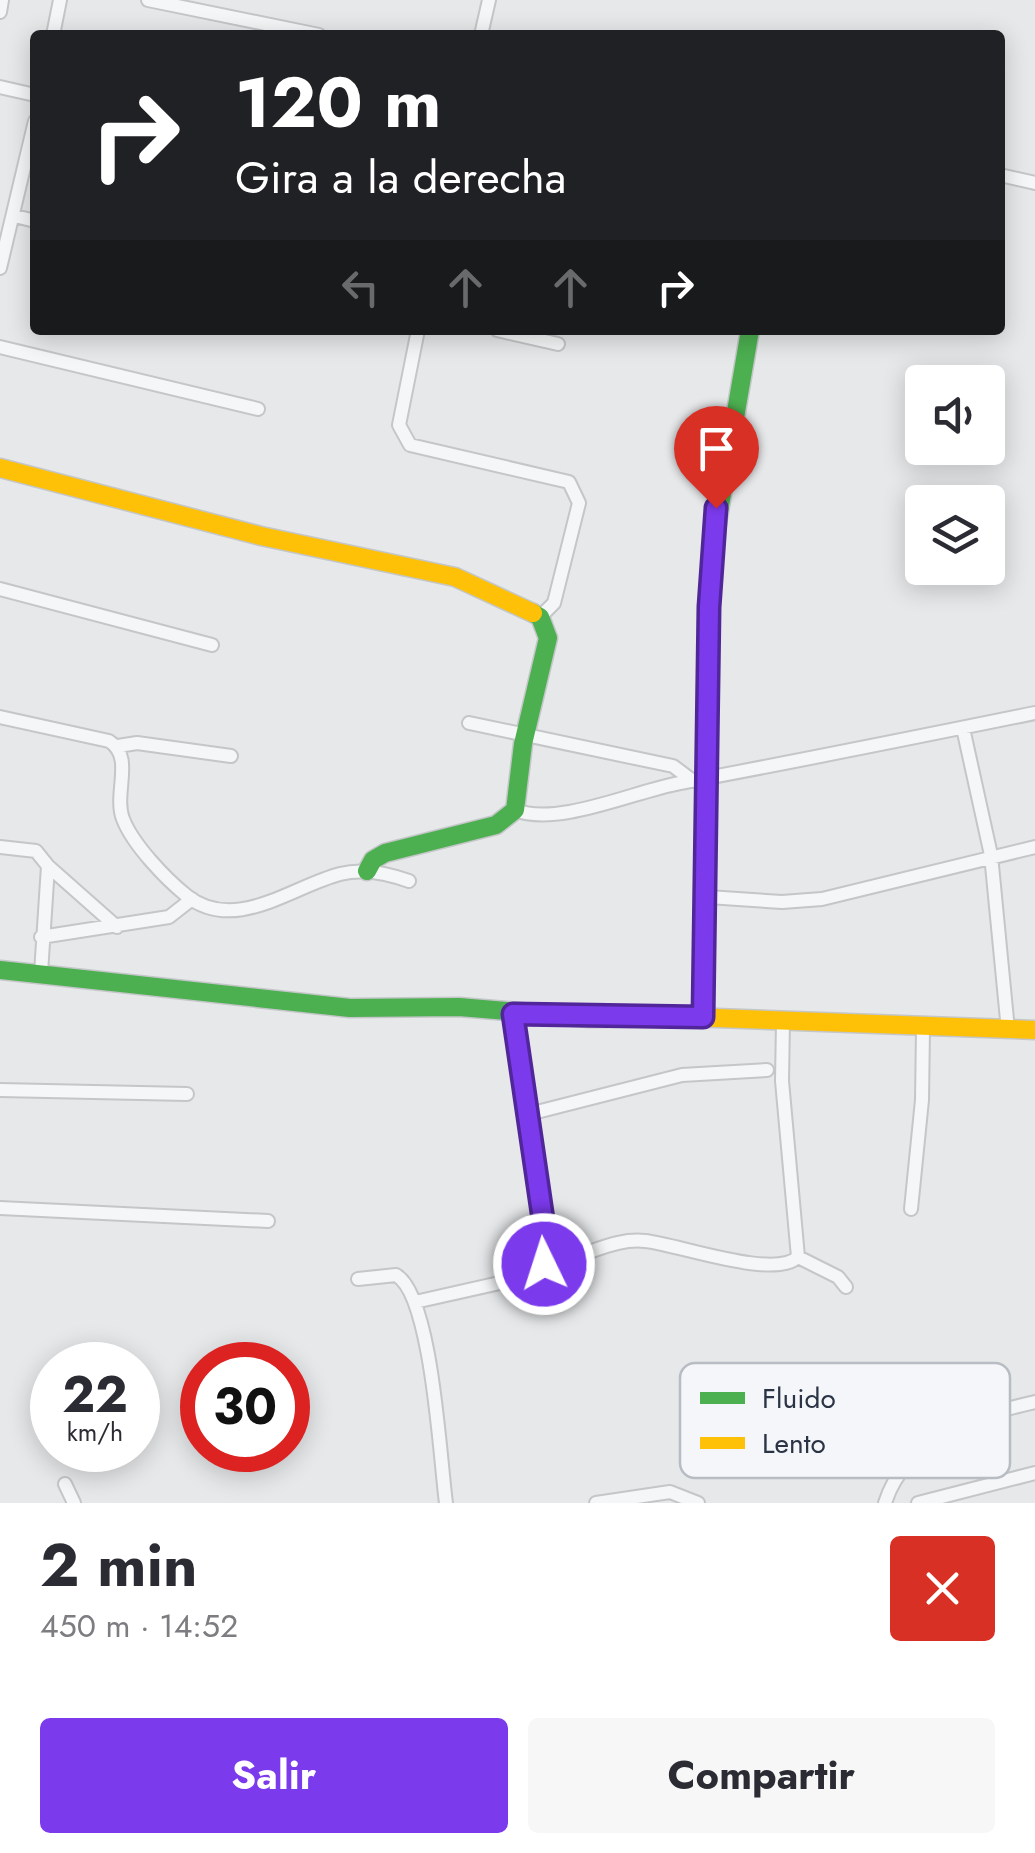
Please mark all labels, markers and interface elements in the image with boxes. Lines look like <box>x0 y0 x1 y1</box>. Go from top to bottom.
text: 120 m <box>235 52 441 153</box>
icon: right <box>70 70 200 200</box>
text: Gira a la derecha <box>235 145 566 210</box>
icon: left <box>333 260 388 315</box>
icon: ahead <box>438 260 493 315</box>
icon: ahead <box>543 260 598 315</box>
icon: right <box>648 260 703 315</box>
map controls <box>905 365 1005 585</box>
button: sound <box>905 365 1005 465</box>
pin <box>674 406 759 509</box>
icon: arrive <box>689 421 744 476</box>
button: layers <box>905 485 1005 585</box>
position arrow <box>492 1212 596 1316</box>
speed limit sign: 30 <box>180 1342 310 1472</box>
text: 22 <box>62 1358 128 1431</box>
legend <box>680 1363 1010 1478</box>
text: Fluido <box>762 1378 836 1419</box>
text: km/h <box>67 1414 123 1450</box>
text: Lento <box>762 1423 826 1464</box>
text: 2 min <box>40 1522 198 1609</box>
button: close <box>890 1536 995 1641</box>
text: 450 m · 14:52 <box>40 1603 238 1649</box>
button: Salir <box>40 1718 508 1833</box>
button: Compartir <box>528 1718 995 1833</box>

